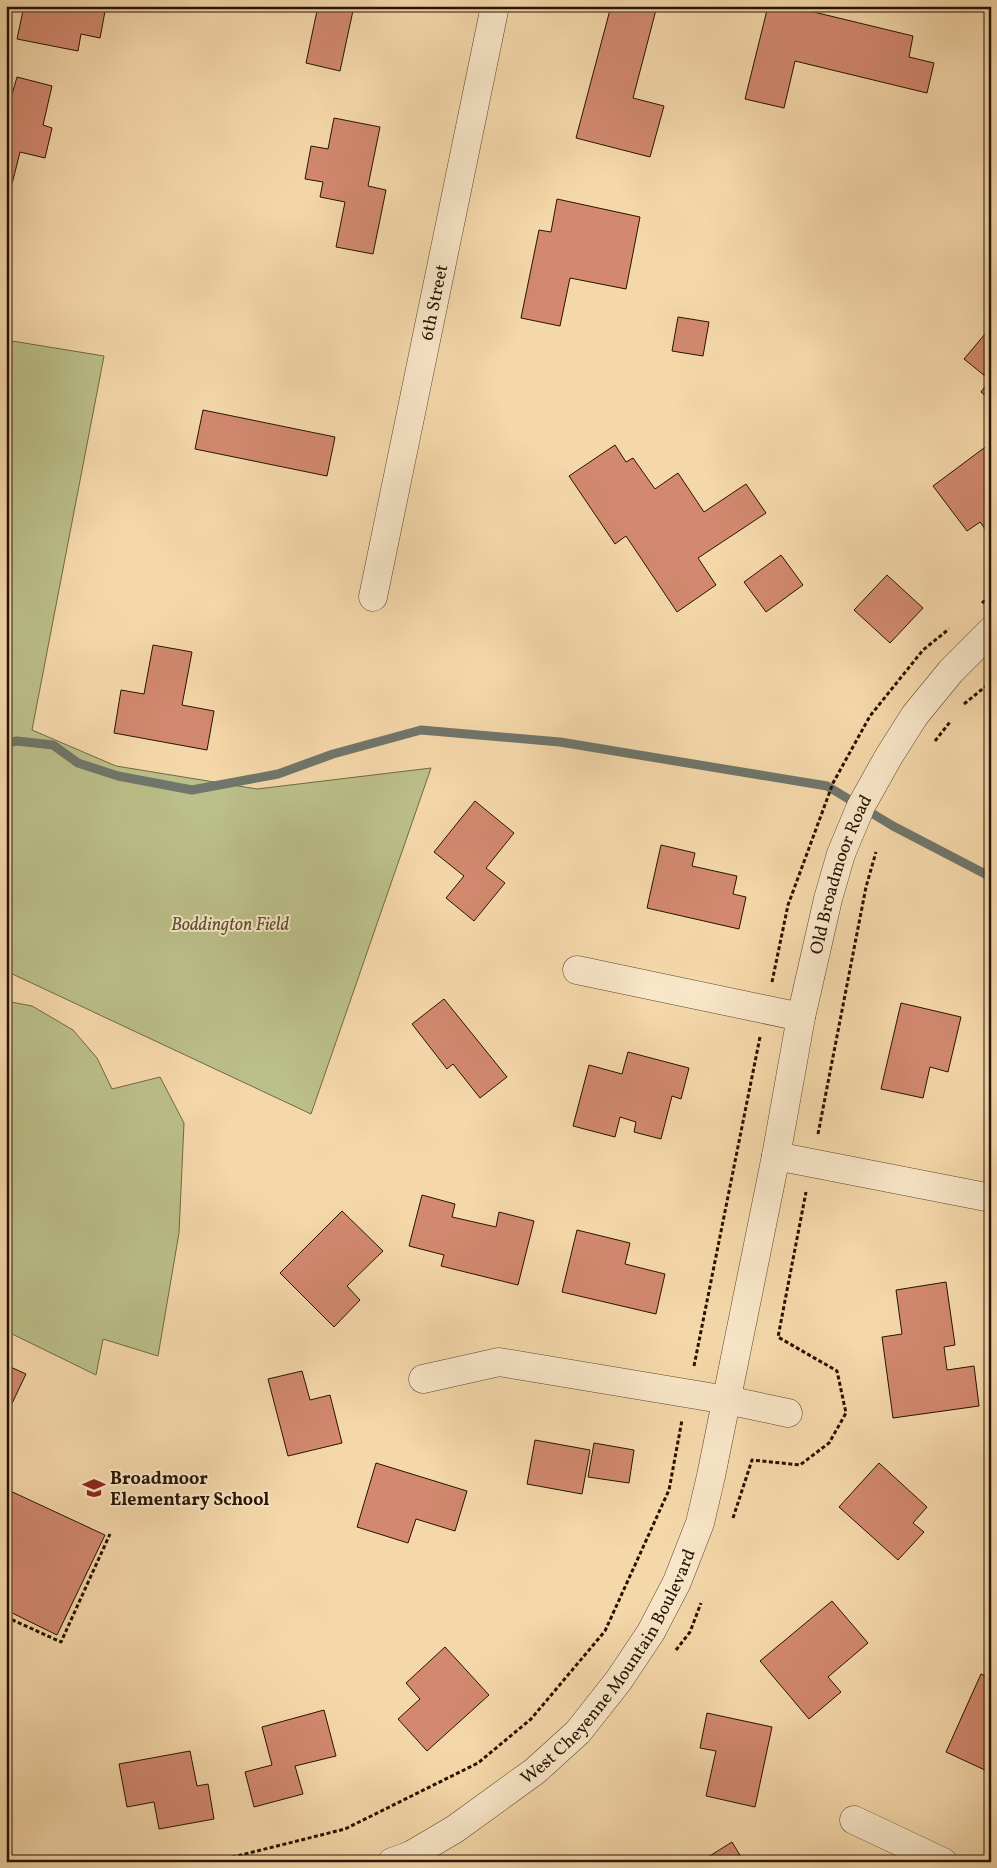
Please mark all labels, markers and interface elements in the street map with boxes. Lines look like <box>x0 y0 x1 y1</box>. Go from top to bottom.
street label: 6th Street <box>415 262 455 343</box>
street label: Old Broadmoor Road <box>805 790 879 957</box>
park label: Boddington Field <box>171 913 289 938</box>
place label: Broadmoor Elementary School <box>110 1467 270 1513</box>
school or university icon: Broadmoor Elementary School <box>81 1475 107 1501</box>
street label: West Cheyenne Mountain Boulevard <box>516 1546 703 1791</box>

